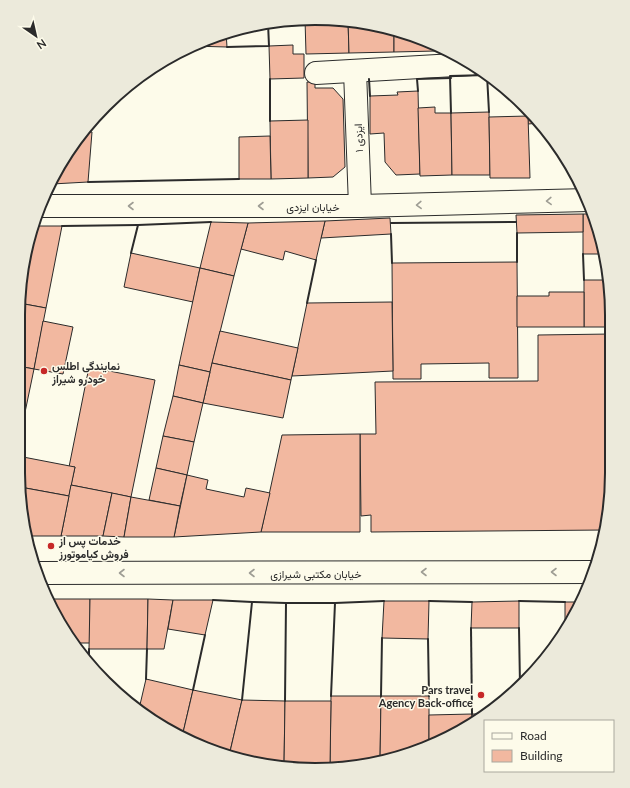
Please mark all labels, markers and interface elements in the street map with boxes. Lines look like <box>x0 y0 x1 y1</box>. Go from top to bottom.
north arrow <box>16 16 56 56</box>
text: N <box>35 37 49 52</box>
street label: ایزدی ۱ <box>351 123 366 153</box>
one-way arrow <box>546 197 552 205</box>
street label: خیابان ایزدی <box>286 200 340 214</box>
one-way arrow <box>416 200 422 209</box>
one-way arrow <box>128 202 134 210</box>
one-way arrow <box>258 202 264 210</box>
place label: نمایندگی اطلس خودرو شیراز <box>51 359 120 386</box>
marker: نمایندگی اطلس خودرو شیراز <box>39 366 49 376</box>
place label: خدمات پس از فروش کیاموتورز <box>58 534 129 561</box>
marker: خدمات پس از فروش کیاموتورز <box>46 541 56 551</box>
street label: خیابان مکتبی شیرازی <box>270 567 362 581</box>
one-way arrow <box>421 568 427 577</box>
one-way arrow <box>551 568 557 576</box>
one-way arrow <box>119 569 125 577</box>
one-way arrow <box>249 569 255 577</box>
place label: Pars travel Agency Back-office <box>378 683 473 709</box>
marker: Pars travel Agency Back-office <box>476 690 486 700</box>
legend <box>484 720 614 772</box>
text: Road <box>520 728 547 743</box>
text: Building <box>520 748 563 763</box>

